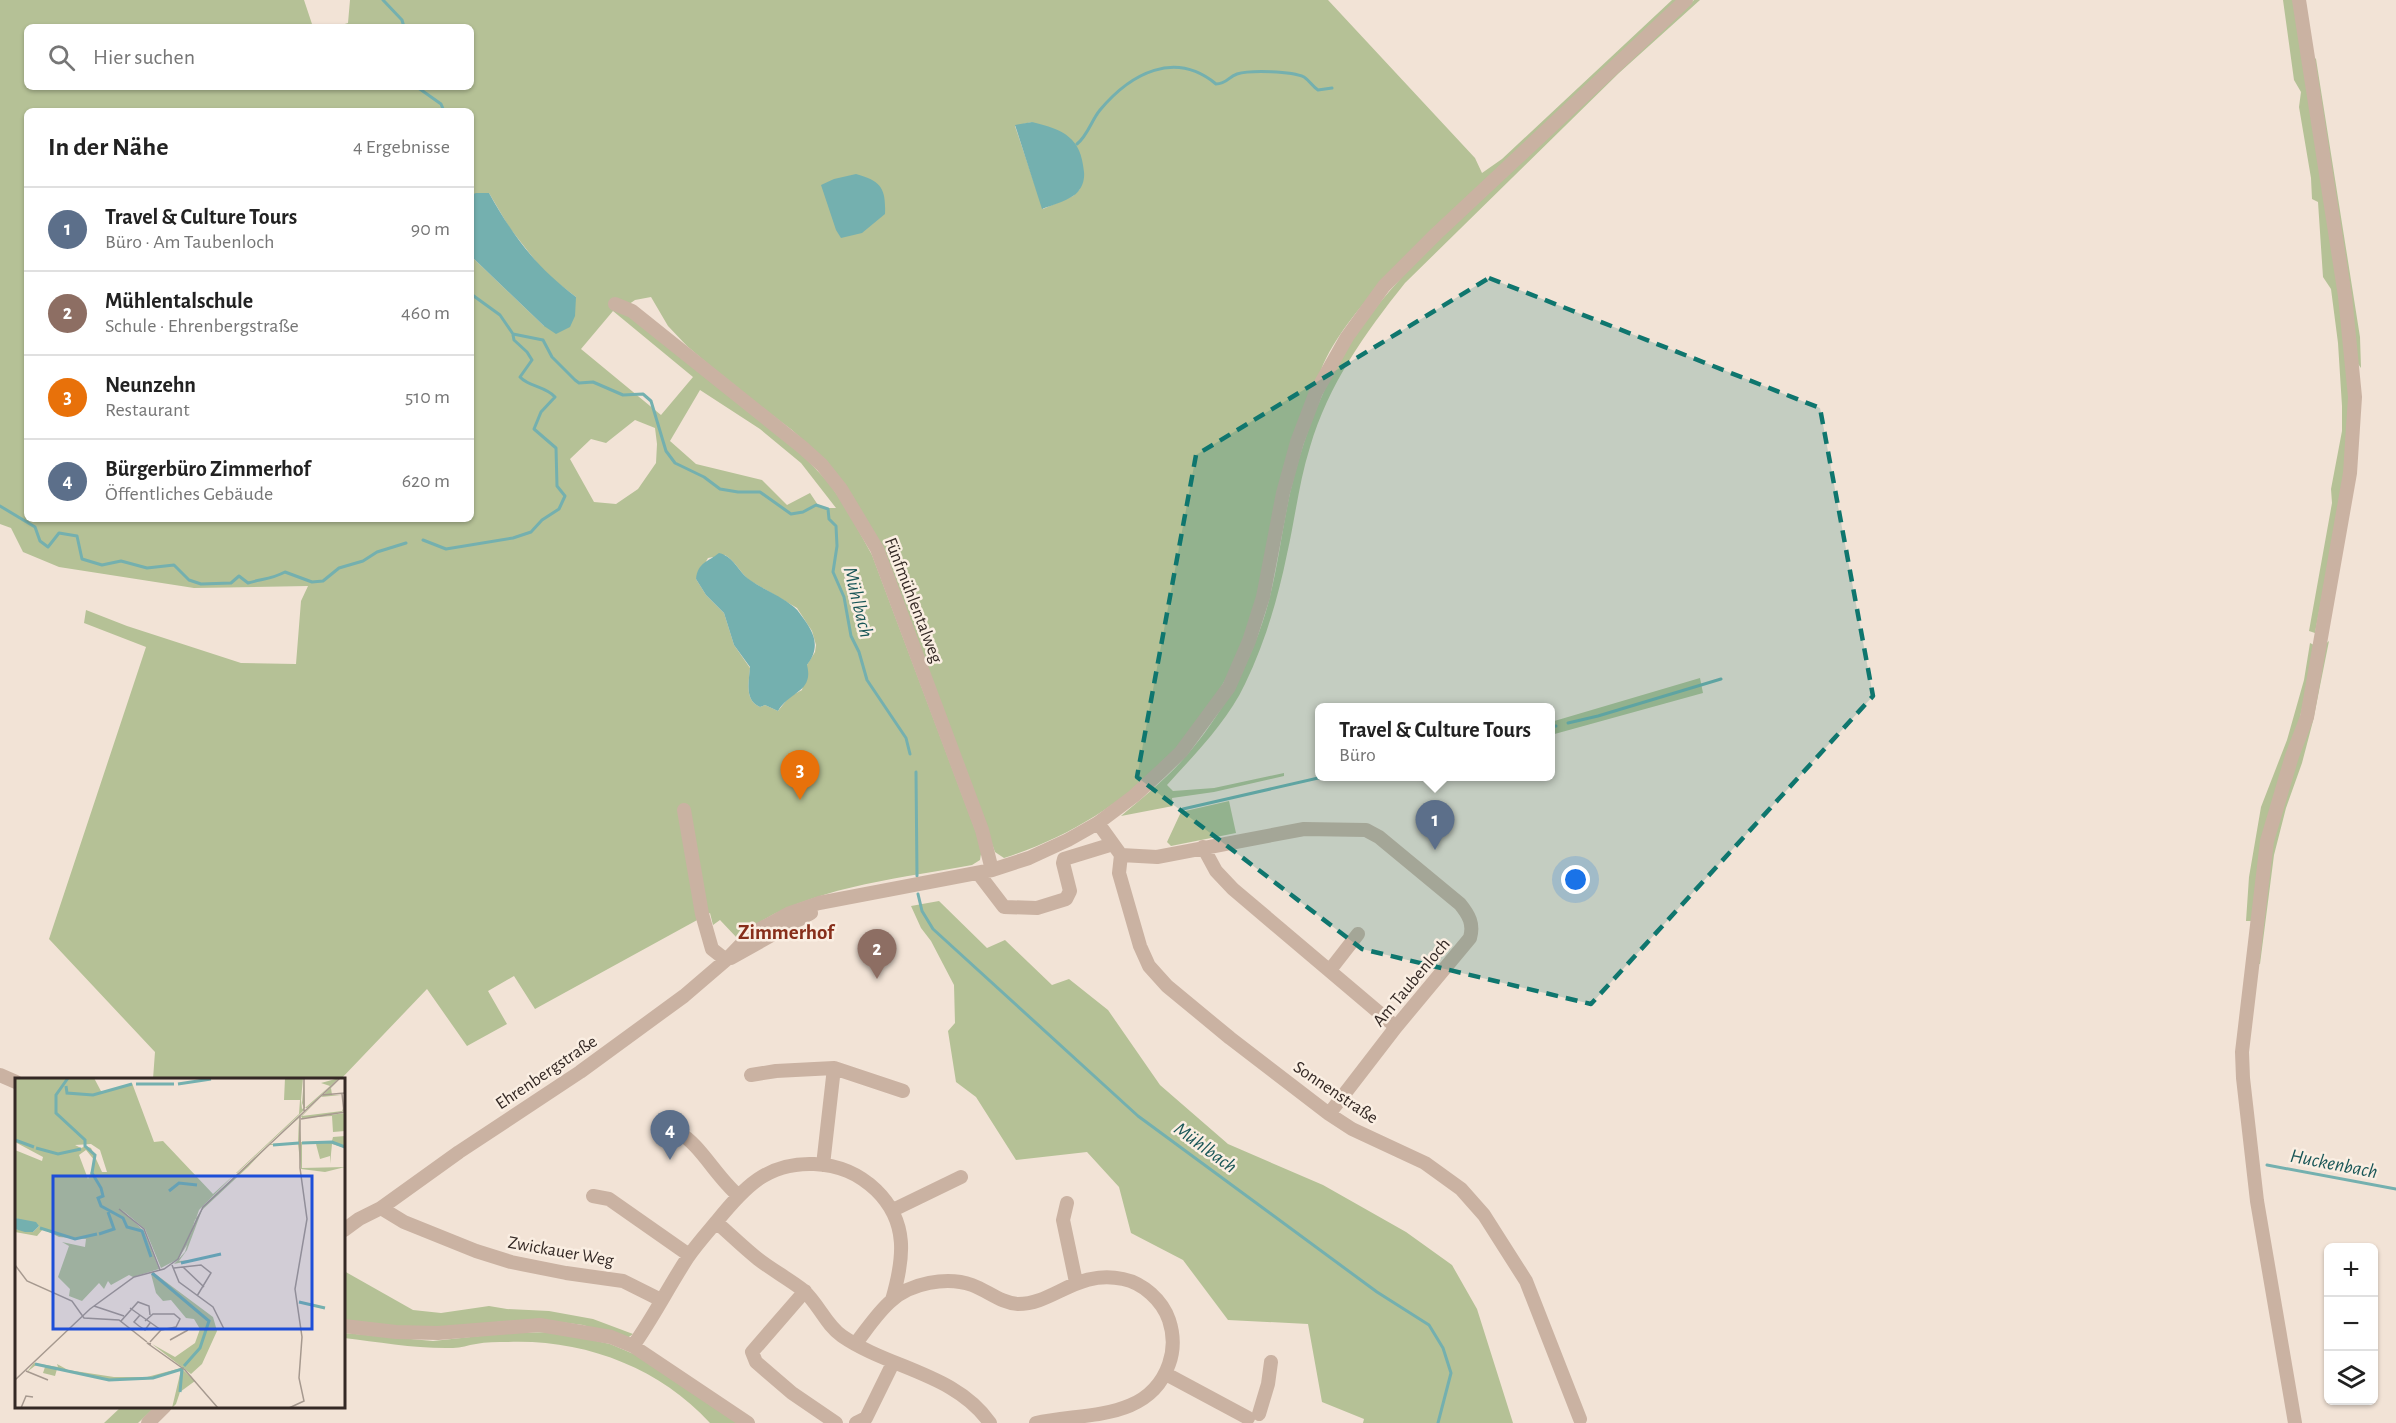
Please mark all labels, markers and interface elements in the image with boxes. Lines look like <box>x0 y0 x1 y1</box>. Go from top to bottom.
search box <box>24 24 474 90</box>
icon: search <box>45 41 78 74</box>
text: Hier suchen <box>93 46 195 68</box>
text: In der Nähe <box>48 134 168 160</box>
text: 4 Ergebnisse <box>353 137 450 157</box>
text: Travel & Culture Tours <box>105 206 297 228</box>
text: 1 <box>64 219 71 239</box>
text: 90 m <box>411 219 450 239</box>
text: Büro · Am Taubenloch <box>105 232 274 252</box>
text: Mühlentalschule <box>105 290 253 312</box>
text: 2 <box>63 303 72 323</box>
text: 460 m <box>401 303 450 323</box>
text: Schule · Ehrenbergstraße <box>105 316 299 336</box>
text: Neunzehn <box>105 374 196 396</box>
text: 3 <box>63 387 72 407</box>
text: 510 m <box>405 387 450 407</box>
text: Restaurant <box>105 400 190 420</box>
text: Bürgerbüro Zimmerhof <box>105 458 311 480</box>
text: 4 <box>62 471 73 491</box>
text: 620 m <box>402 471 450 491</box>
text: Öffentliches Gebäude <box>105 484 273 504</box>
street label: Fünfmühlentalweg <box>881 535 945 666</box>
water label: Mühlbach <box>840 565 876 640</box>
popup <box>1315 703 1555 781</box>
text: Travel & Culture Tours <box>1339 719 1531 741</box>
text: Büro <box>1339 745 1376 765</box>
pin: 3 <box>780 750 820 800</box>
pin: 1 <box>1416 800 1454 850</box>
your location <box>1561 865 1590 894</box>
district label: Zimmerhof <box>738 922 836 943</box>
pin: 2 <box>858 930 896 979</box>
street label: Am Taubenloch <box>1370 935 1454 1030</box>
street label: Ehrenbergstraße <box>493 1032 600 1113</box>
street label: Sonnenstraße <box>1290 1058 1381 1128</box>
inset map <box>15 1078 345 1408</box>
pin: 4 <box>650 1110 690 1160</box>
water label: Mühlbach <box>1170 1119 1240 1177</box>
water label: Huckenbach <box>2288 1146 2379 1182</box>
street label: Zwickauer Weg <box>507 1234 615 1270</box>
map controls <box>2324 1243 2378 1405</box>
button: + <box>2324 1243 2378 1297</box>
button: − <box>2324 1297 2378 1351</box>
button: layers <box>2324 1351 2378 1405</box>

